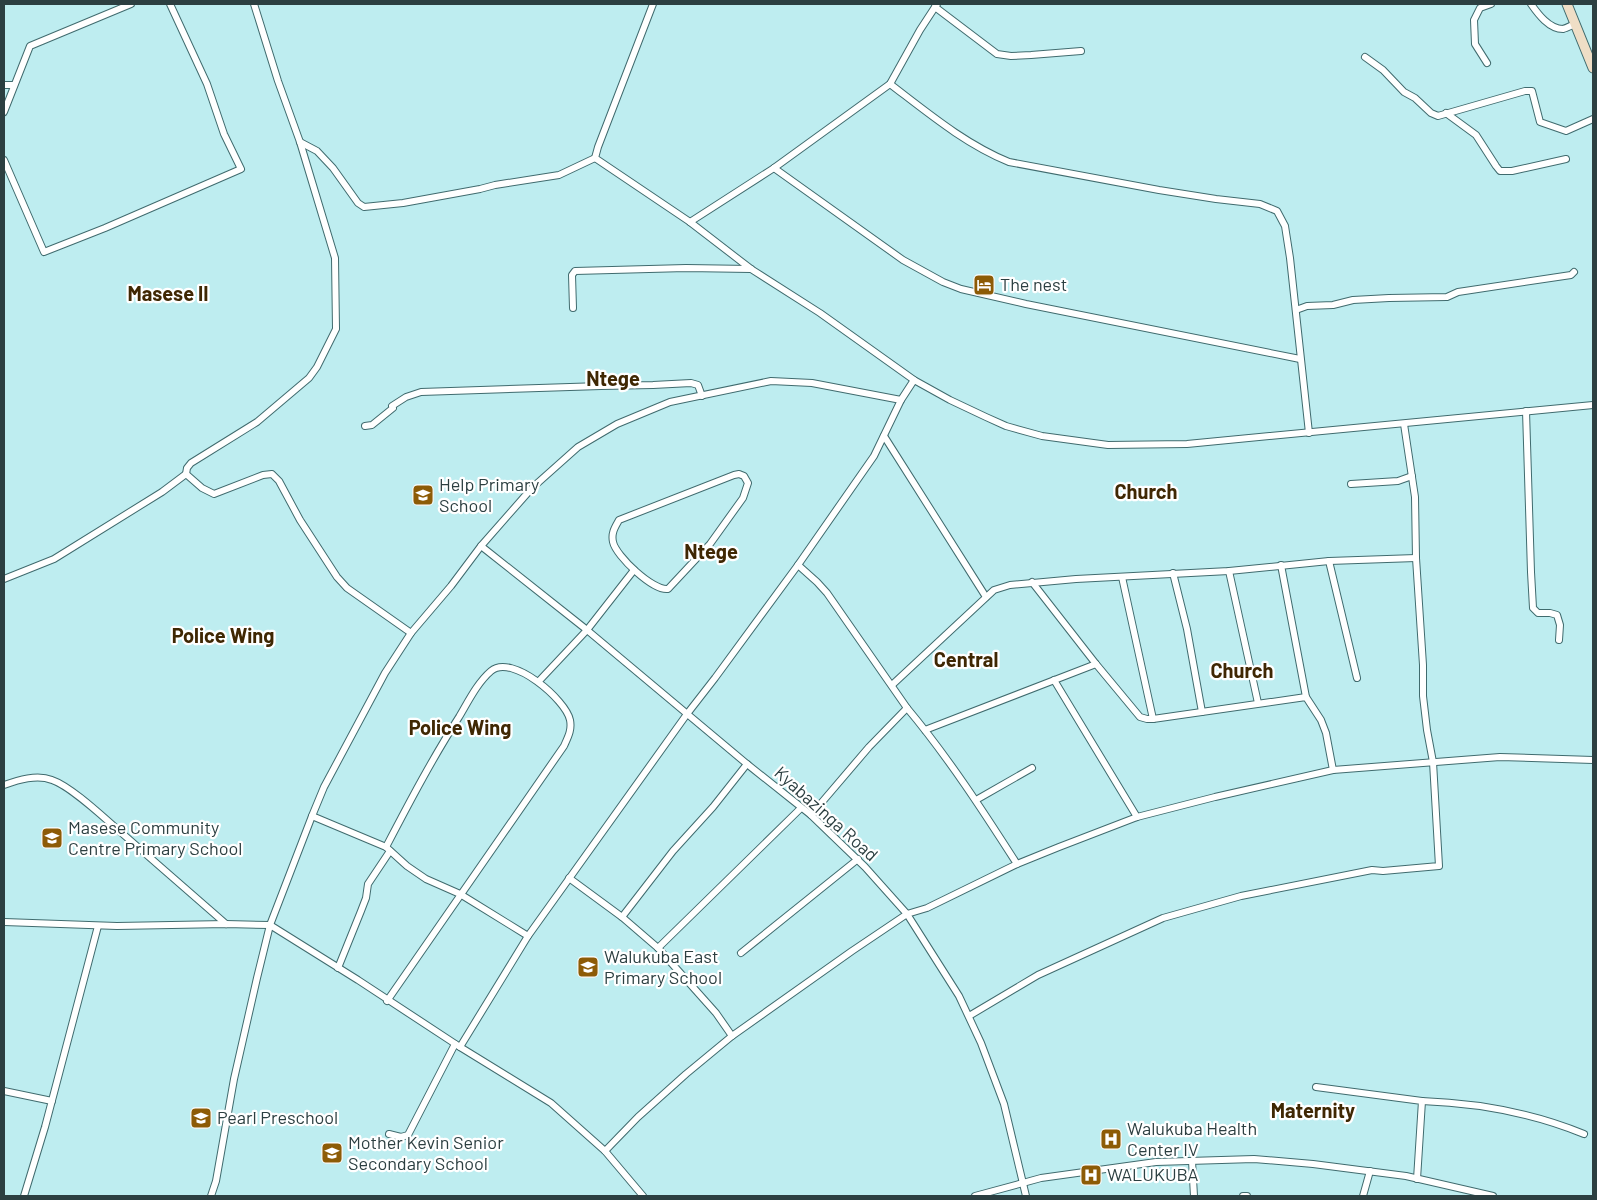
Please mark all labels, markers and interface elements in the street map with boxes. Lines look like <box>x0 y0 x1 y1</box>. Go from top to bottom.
hotel icon: The nest <box>972 273 996 297</box>
place label: The nest <box>1000 273 1067 295</box>
district label: Masese II <box>127 281 209 305</box>
district label: Ntege <box>586 366 640 390</box>
place label: Help Primary School <box>439 473 539 516</box>
district label: Church <box>1114 479 1178 503</box>
school or university icon: Help Primary School <box>411 483 435 507</box>
district label: Ntege <box>684 539 738 563</box>
district label: Police Wing <box>172 623 274 647</box>
district label: Central <box>934 647 998 671</box>
district label: Church <box>1210 658 1274 682</box>
district label: Police Wing <box>409 715 511 739</box>
street label: Kyabazinga Road <box>770 761 883 865</box>
place label: Masese Community Centre Primary School <box>68 816 242 859</box>
school or university icon: Masese Community Centre Primary School <box>40 826 64 850</box>
place label: Walukuba East Primary School <box>604 945 722 988</box>
school or university icon: Walukuba East Primary School <box>576 955 600 979</box>
district label: Maternity <box>1271 1098 1355 1122</box>
school or university icon: Pearl Preschool <box>189 1106 213 1130</box>
place label: Pearl Preschool <box>217 1106 338 1128</box>
place label: Walukuba Health Center IV <box>1127 1117 1257 1160</box>
hospital icon: Walukuba Health Center IV <box>1099 1127 1123 1151</box>
place label: Mother Kevin Senior Secondary School <box>348 1131 504 1174</box>
school or university icon: Mother Kevin Senior Secondary School <box>320 1141 344 1165</box>
hospital icon: WALUKUBA <box>1079 1163 1103 1187</box>
place label: WALUKUBA <box>1107 1163 1198 1185</box>

